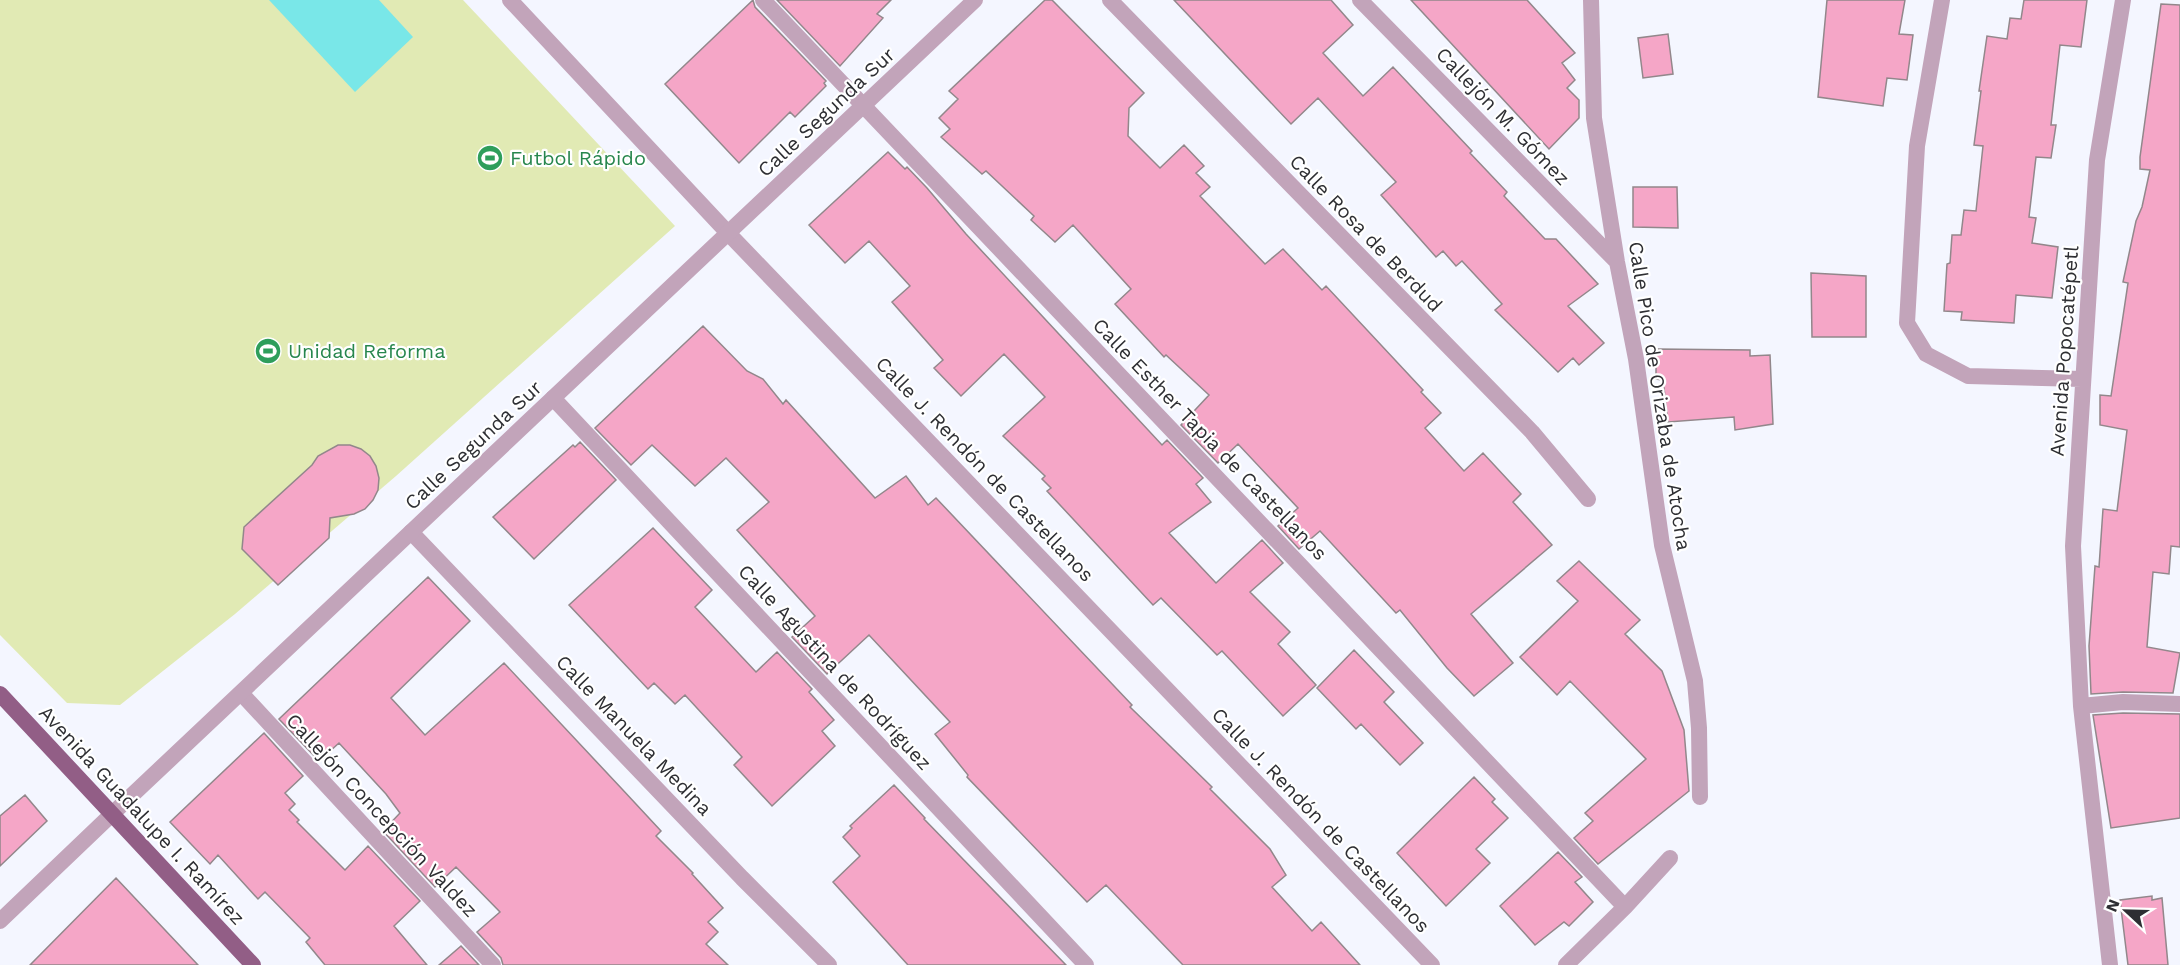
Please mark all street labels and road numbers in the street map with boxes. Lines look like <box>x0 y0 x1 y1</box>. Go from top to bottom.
street label: Calle Segunda Sur <box>752 42 900 182</box>
street label: Callejón M. Gómez <box>1431 42 1575 190</box>
street label: Calle Rosa de Berdud <box>1285 149 1447 317</box>
street label: Calle Pico de Orizaba de Atocha <box>1624 240 1696 552</box>
street label: Avenida Popocatépetl <box>2045 245 2083 457</box>
street label: Calle Esther Tapia de Castellanos <box>1088 313 1332 565</box>
street label: Calle J. Rendón de Castellanos <box>871 351 1099 587</box>
street label: Calle Segunda Sur <box>399 375 547 515</box>
street label: Calle Agustina de Rodríguez <box>733 559 937 775</box>
street label: Calle Manuela Medina <box>551 650 717 820</box>
street label: Avenida Guadalupe I. Ramírez <box>34 700 250 930</box>
street label: Calle J. Rendón de Castellanos <box>1207 702 1435 938</box>
street label: Callejón Concepción Valdez <box>281 708 483 922</box>

